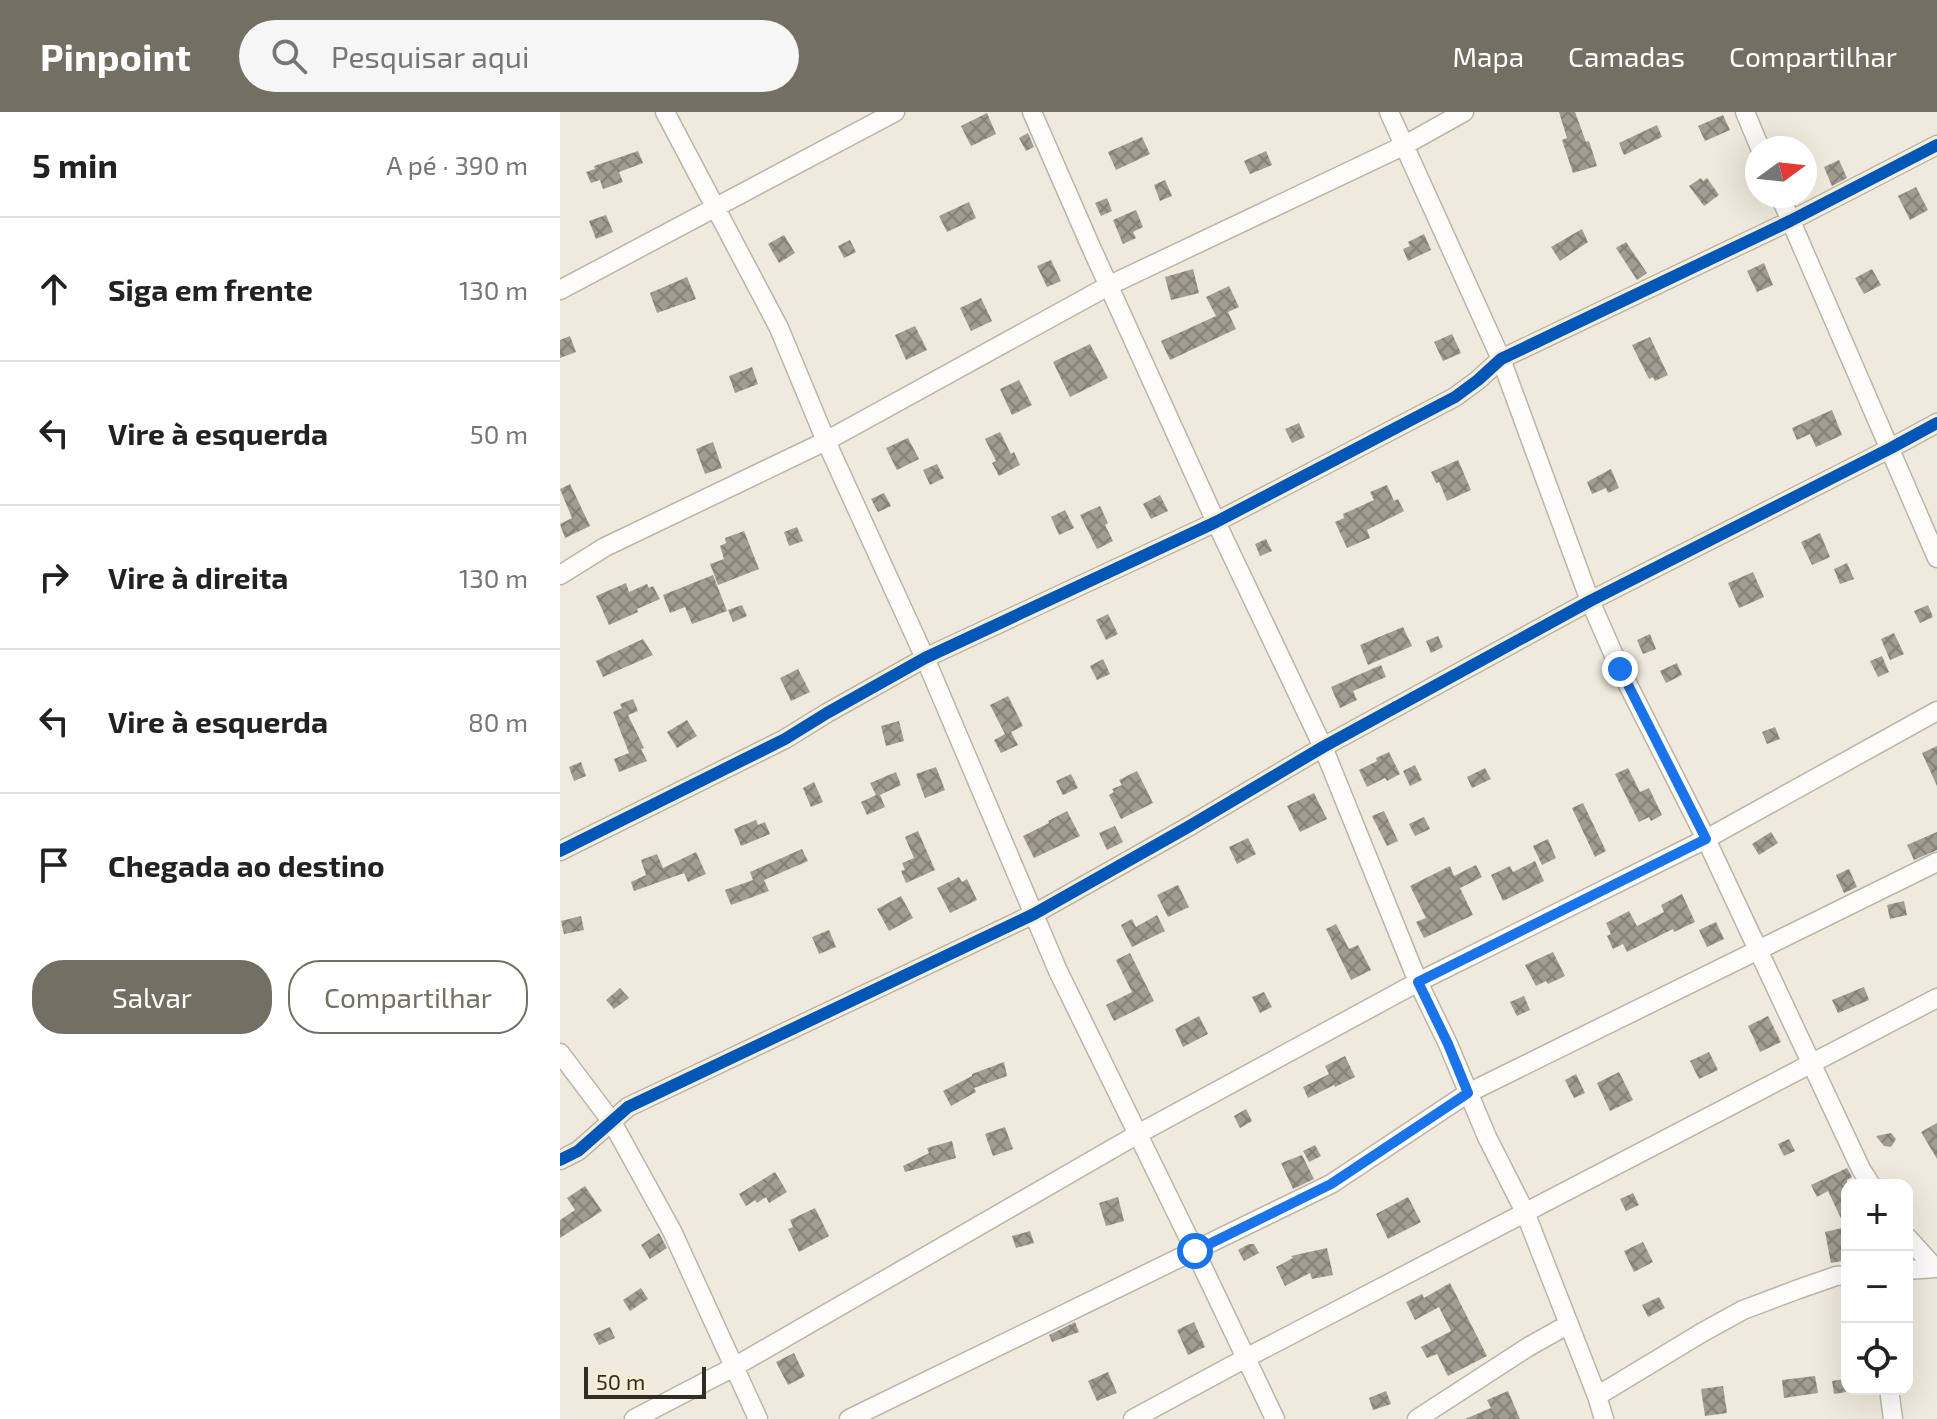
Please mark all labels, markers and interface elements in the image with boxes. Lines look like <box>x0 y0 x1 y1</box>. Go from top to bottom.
search box <box>239 20 799 92</box>
text: Pinpoint <box>40 33 191 79</box>
icon: search <box>267 34 311 78</box>
text: Pesquisar aqui <box>331 38 529 74</box>
text: Mapa <box>1453 39 1524 73</box>
text: Camadas <box>1568 39 1685 73</box>
text: Compartilhar <box>1729 39 1897 73</box>
north arrow <box>1745 136 1817 208</box>
text: 5 min <box>32 144 118 185</box>
text: A pé · 390 m <box>386 149 528 180</box>
icon: ahead <box>32 267 76 311</box>
text: Siga em frente <box>108 271 313 307</box>
text: 130 m <box>459 274 528 305</box>
icon: left <box>32 411 76 455</box>
text: Vire à esquerda <box>108 415 328 451</box>
text: 50 m <box>470 418 528 449</box>
icon: right <box>32 555 76 599</box>
text: Vire à direita <box>108 559 288 595</box>
text: 130 m <box>459 562 528 593</box>
route end <box>1602 651 1638 687</box>
icon: left <box>32 699 76 743</box>
text: Vire à esquerda <box>108 703 328 739</box>
text: 80 m <box>468 706 528 737</box>
icon: arrive <box>32 843 76 887</box>
text: Chegada ao destino <box>108 847 385 883</box>
button: Salvar <box>32 960 272 1034</box>
button: Compartilhar <box>288 960 528 1034</box>
map controls <box>1841 1179 1913 1395</box>
button: + <box>1841 1179 1913 1251</box>
route start <box>1177 1233 1213 1269</box>
button: − <box>1841 1251 1913 1323</box>
button: locate <box>1841 1323 1913 1395</box>
scale bar <box>584 1363 706 1399</box>
text: 50 m <box>596 1368 645 1394</box>

